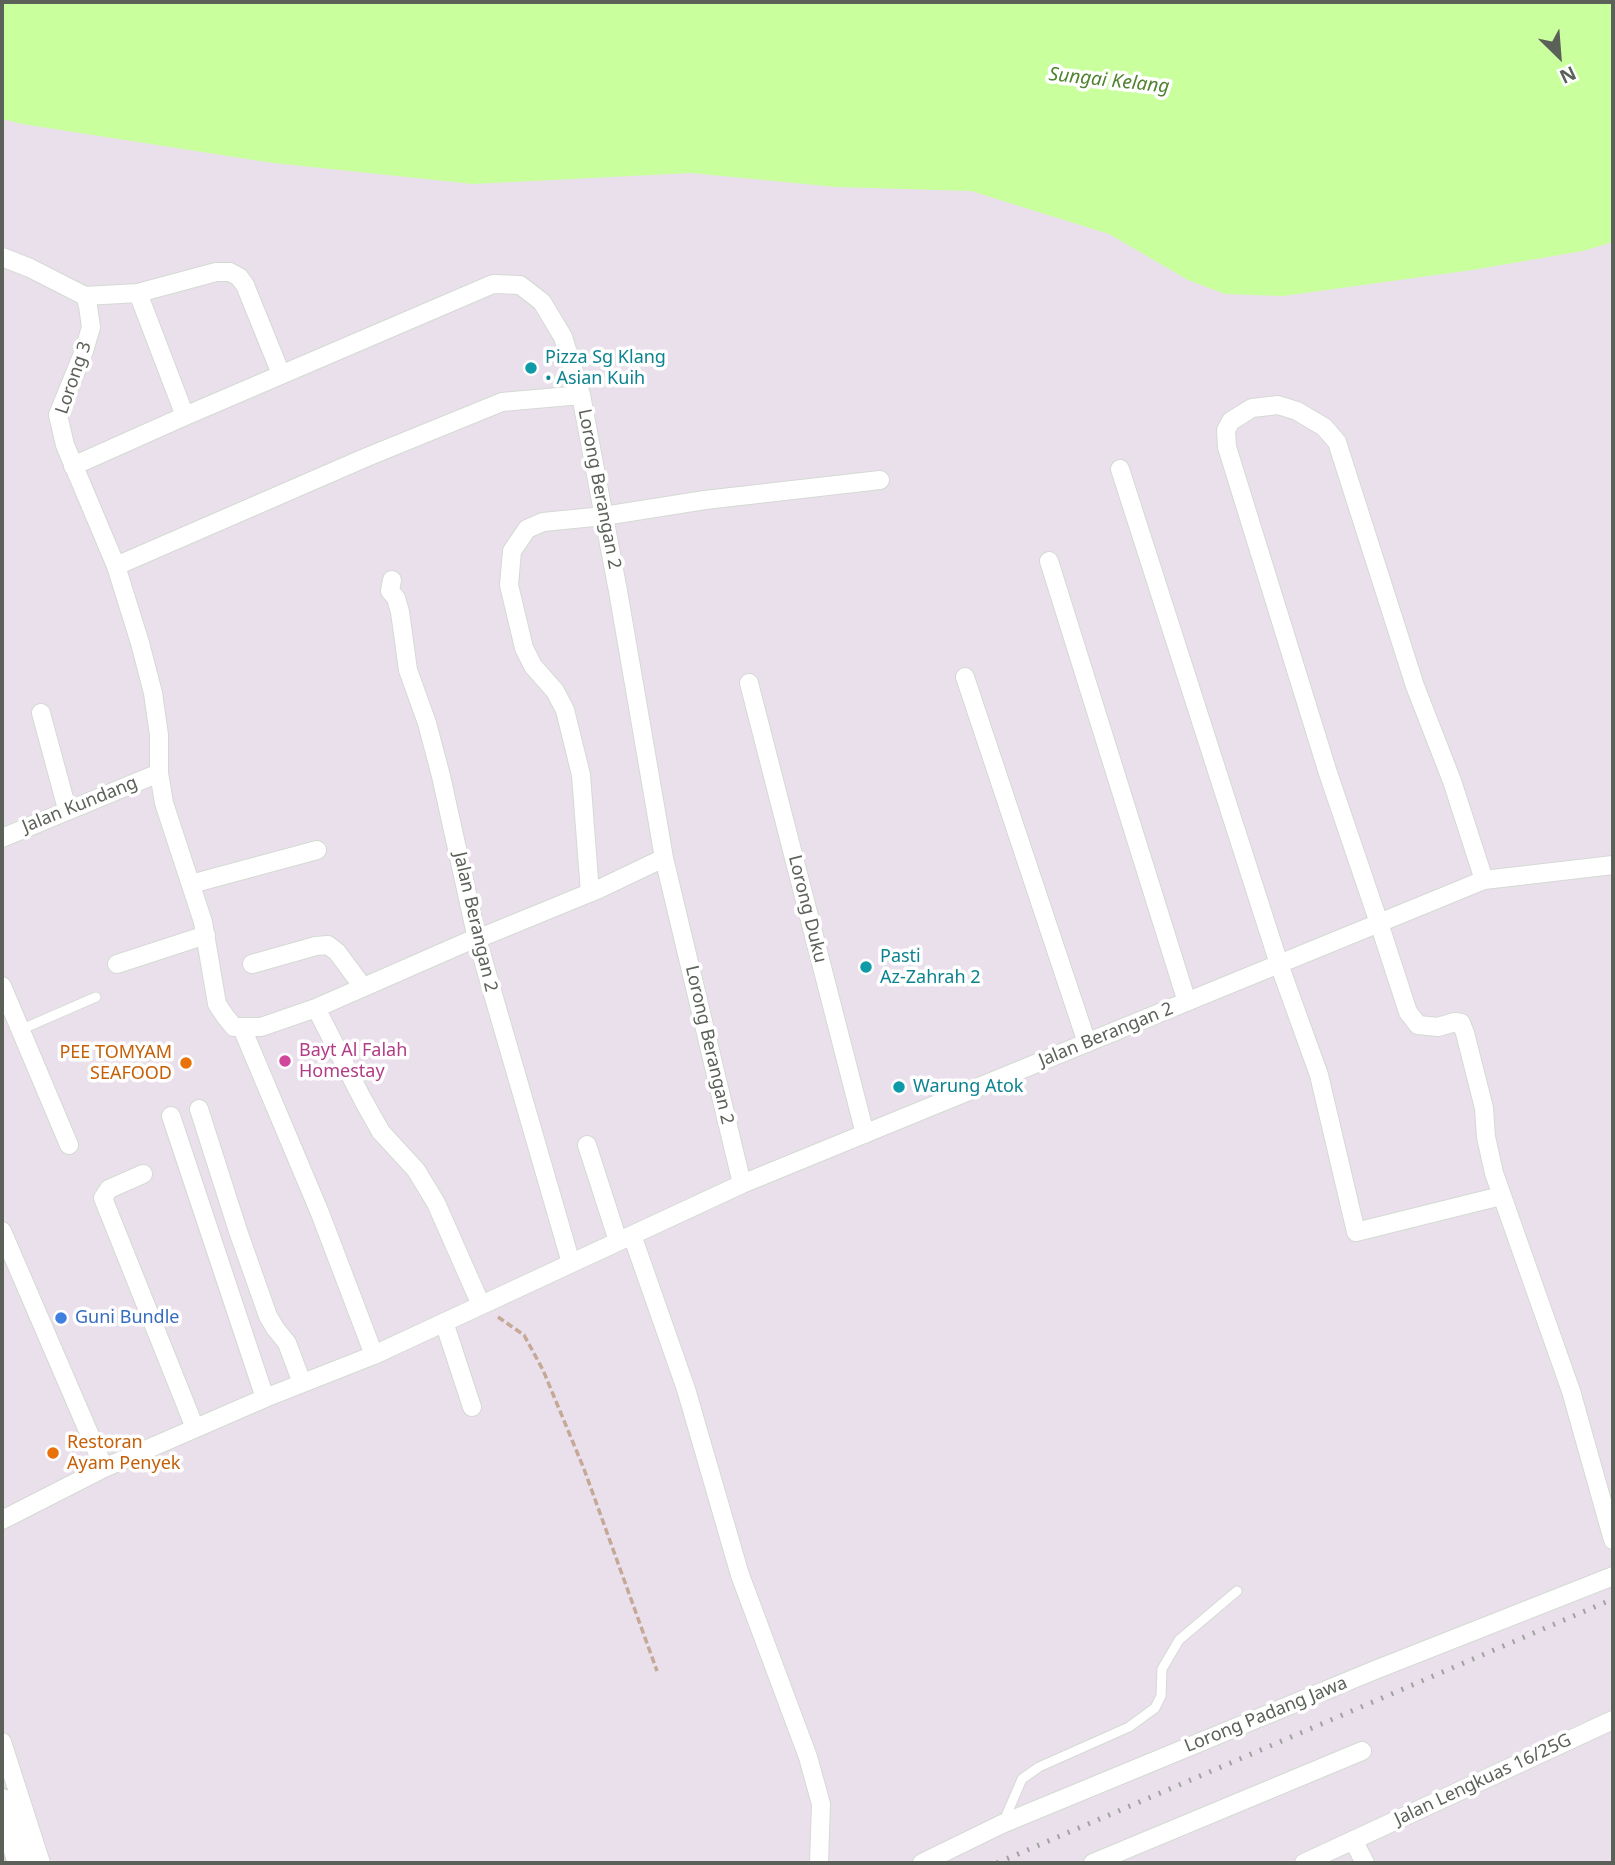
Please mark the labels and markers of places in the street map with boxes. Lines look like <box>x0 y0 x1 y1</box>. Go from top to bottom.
place label: Pizza Sg Klang • Asian Kuih <box>545 347 666 390</box>
marker: Pizza Sg Klang • Asian Kuih <box>523 360 539 376</box>
place label: Pasti Az-Zahrah 2 <box>880 946 981 988</box>
marker: Pasti Az-Zahrah 2 <box>858 959 874 975</box>
place label: Bayt Al Falah Homestay <box>299 1040 407 1082</box>
place label: PEE TOMYAM SEAFOOD <box>59 1042 172 1084</box>
marker: Bayt Al Falah Homestay <box>277 1053 293 1069</box>
marker: PEE TOMYAM SEAFOOD <box>178 1055 194 1071</box>
place label: Warung Atok <box>913 1076 1023 1098</box>
marker: Warung Atok <box>891 1079 907 1095</box>
place label: Guni Bundle <box>75 1307 179 1329</box>
marker: Guni Bundle <box>53 1310 69 1326</box>
place label: Restoran Ayam Penyek <box>67 1432 180 1474</box>
marker: Restoran Ayam Penyek <box>45 1445 61 1461</box>

